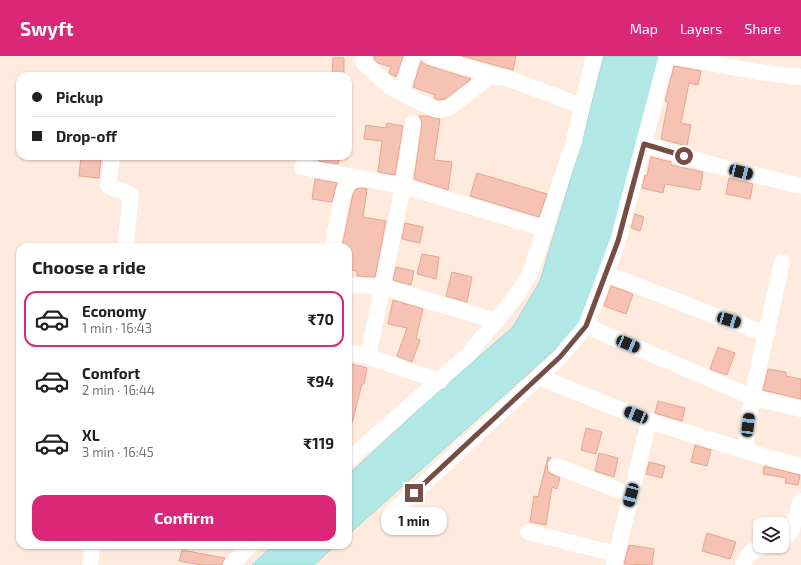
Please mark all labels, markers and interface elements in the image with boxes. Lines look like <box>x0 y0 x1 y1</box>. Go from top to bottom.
text: Swyft <box>20 17 73 40</box>
text: Map <box>630 20 658 37</box>
text: Layers <box>680 20 722 37</box>
text: Share <box>744 20 781 37</box>
text: Pickup <box>56 88 103 106</box>
text: Drop-off <box>56 127 117 145</box>
route start <box>675 147 693 165</box>
car <box>728 163 754 181</box>
text: Choose a ride <box>32 256 146 278</box>
icon: car <box>34 301 70 337</box>
text: Economy <box>82 302 147 320</box>
text: ₹70 <box>308 310 334 328</box>
car <box>716 311 742 329</box>
text: 1 min · 16:43 <box>82 320 152 336</box>
car <box>615 334 641 354</box>
icon: car <box>34 363 70 399</box>
text: Comfort <box>82 364 140 382</box>
text: ₹94 <box>307 372 334 390</box>
text: 2 min · 16:44 <box>82 382 155 398</box>
car <box>623 405 649 425</box>
car <box>741 412 755 438</box>
icon: car <box>34 425 70 461</box>
text: XL <box>82 426 100 444</box>
text: ₹119 <box>303 434 334 452</box>
text: 3 min · 16:45 <box>82 444 154 460</box>
car <box>622 482 640 508</box>
route end <box>405 484 423 502</box>
button: Confirm <box>32 495 336 541</box>
callout: 1 min <box>381 507 447 535</box>
text: 1 min <box>398 513 430 529</box>
map controls <box>753 517 789 553</box>
button: layers <box>753 517 789 553</box>

